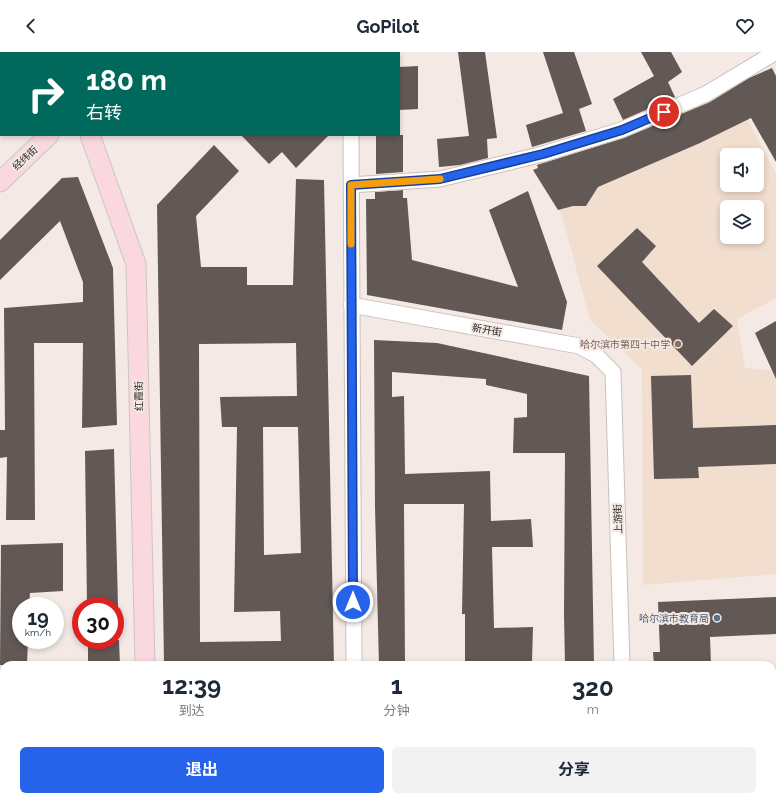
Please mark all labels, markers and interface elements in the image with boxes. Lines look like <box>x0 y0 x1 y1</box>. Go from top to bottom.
icon: back <box>20 15 42 37</box>
icon: heart <box>734 15 756 37</box>
text: GoPilot <box>357 16 419 37</box>
text: 180 m <box>86 64 167 97</box>
icon: right <box>20 68 72 120</box>
pin <box>647 95 681 129</box>
icon: arrive <box>653 101 675 123</box>
text: 右转 <box>86 102 122 123</box>
street label: 经纬街 <box>10 144 40 172</box>
map controls <box>720 148 764 244</box>
button: sound <box>720 148 764 192</box>
button: layers <box>720 200 764 244</box>
street label: 新开街 <box>471 322 503 338</box>
place label: 哈尔滨市第四十中学 <box>580 339 670 350</box>
marker: 哈尔滨市第四十中学 <box>673 339 683 349</box>
street label: 红霞街 <box>133 381 145 411</box>
street label: 上游街 <box>612 504 624 534</box>
position arrow <box>332 581 374 623</box>
speed limit sign: 30 <box>72 597 124 649</box>
text: 19 <box>27 606 49 630</box>
place label: 哈尔滨市教育局 <box>639 613 709 624</box>
marker: 哈尔滨市教育局 <box>712 613 722 623</box>
text: km/h <box>25 627 51 638</box>
text: 12:39 <box>162 671 221 700</box>
text: 1 <box>391 671 403 700</box>
text: 320 <box>572 673 614 702</box>
text: m <box>587 702 599 717</box>
text: 到达 <box>179 703 205 718</box>
text: 分钟 <box>384 703 410 718</box>
button: 退出 <box>20 747 384 793</box>
button: 分享 <box>392 747 756 793</box>

